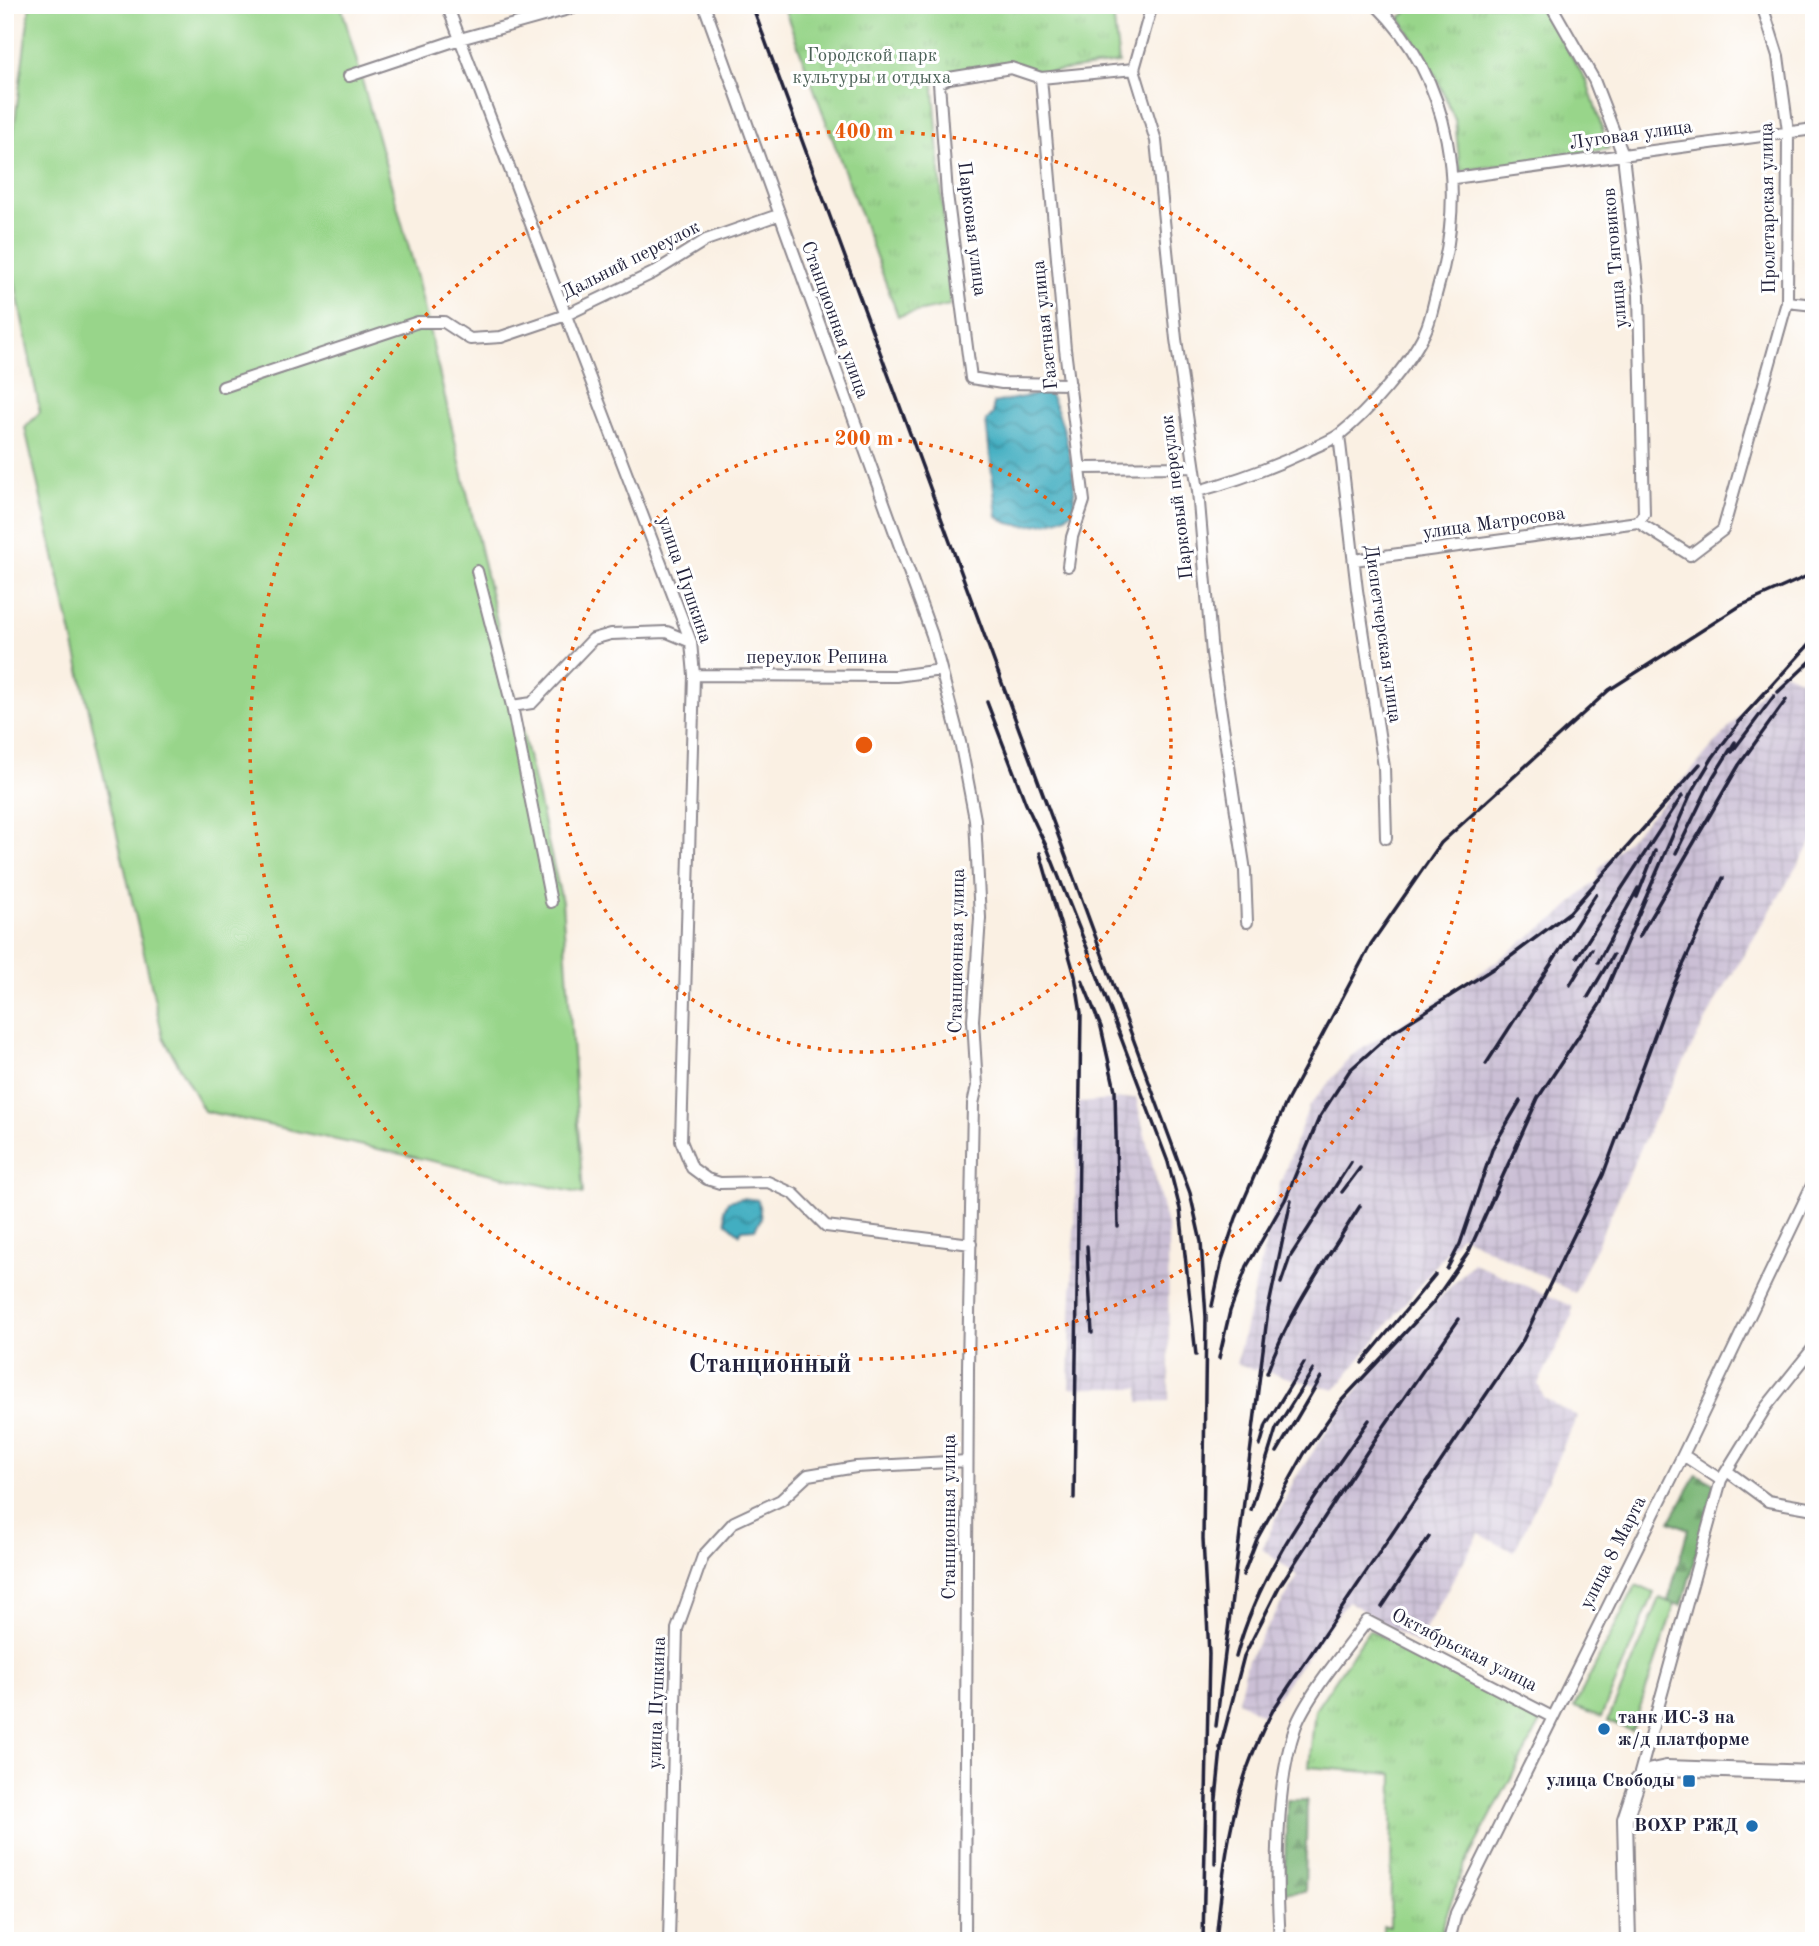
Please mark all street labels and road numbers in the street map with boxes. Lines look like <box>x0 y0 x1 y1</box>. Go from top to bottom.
street label: Луговая улица <box>1568 118 1694 154</box>
street label: Пролетарская улица <box>1758 121 1780 294</box>
street label: Парковая улица <box>953 161 989 298</box>
street label: улица Тяговиков <box>1600 187 1632 329</box>
street label: Дальний переулок <box>559 218 704 304</box>
street label: Станционная улица <box>797 239 871 402</box>
street label: Газетная улица <box>1030 259 1062 391</box>
street label: Парковый переулок <box>1158 413 1198 580</box>
street label: улица Матросова <box>1422 505 1567 543</box>
street label: улица Пушкина <box>653 514 715 647</box>
street label: Диспетчерская улица <box>1360 544 1404 725</box>
street label: переулок Репина <box>746 649 888 668</box>
street label: Станционная улица <box>947 867 969 1034</box>
street label: Станционная улица <box>941 1434 960 1600</box>
street label: улица 8 Марта <box>1577 1493 1651 1612</box>
street label: Октябрьская улица <box>1388 1606 1540 1696</box>
street label: улица Пушкина <box>646 1636 670 1770</box>

